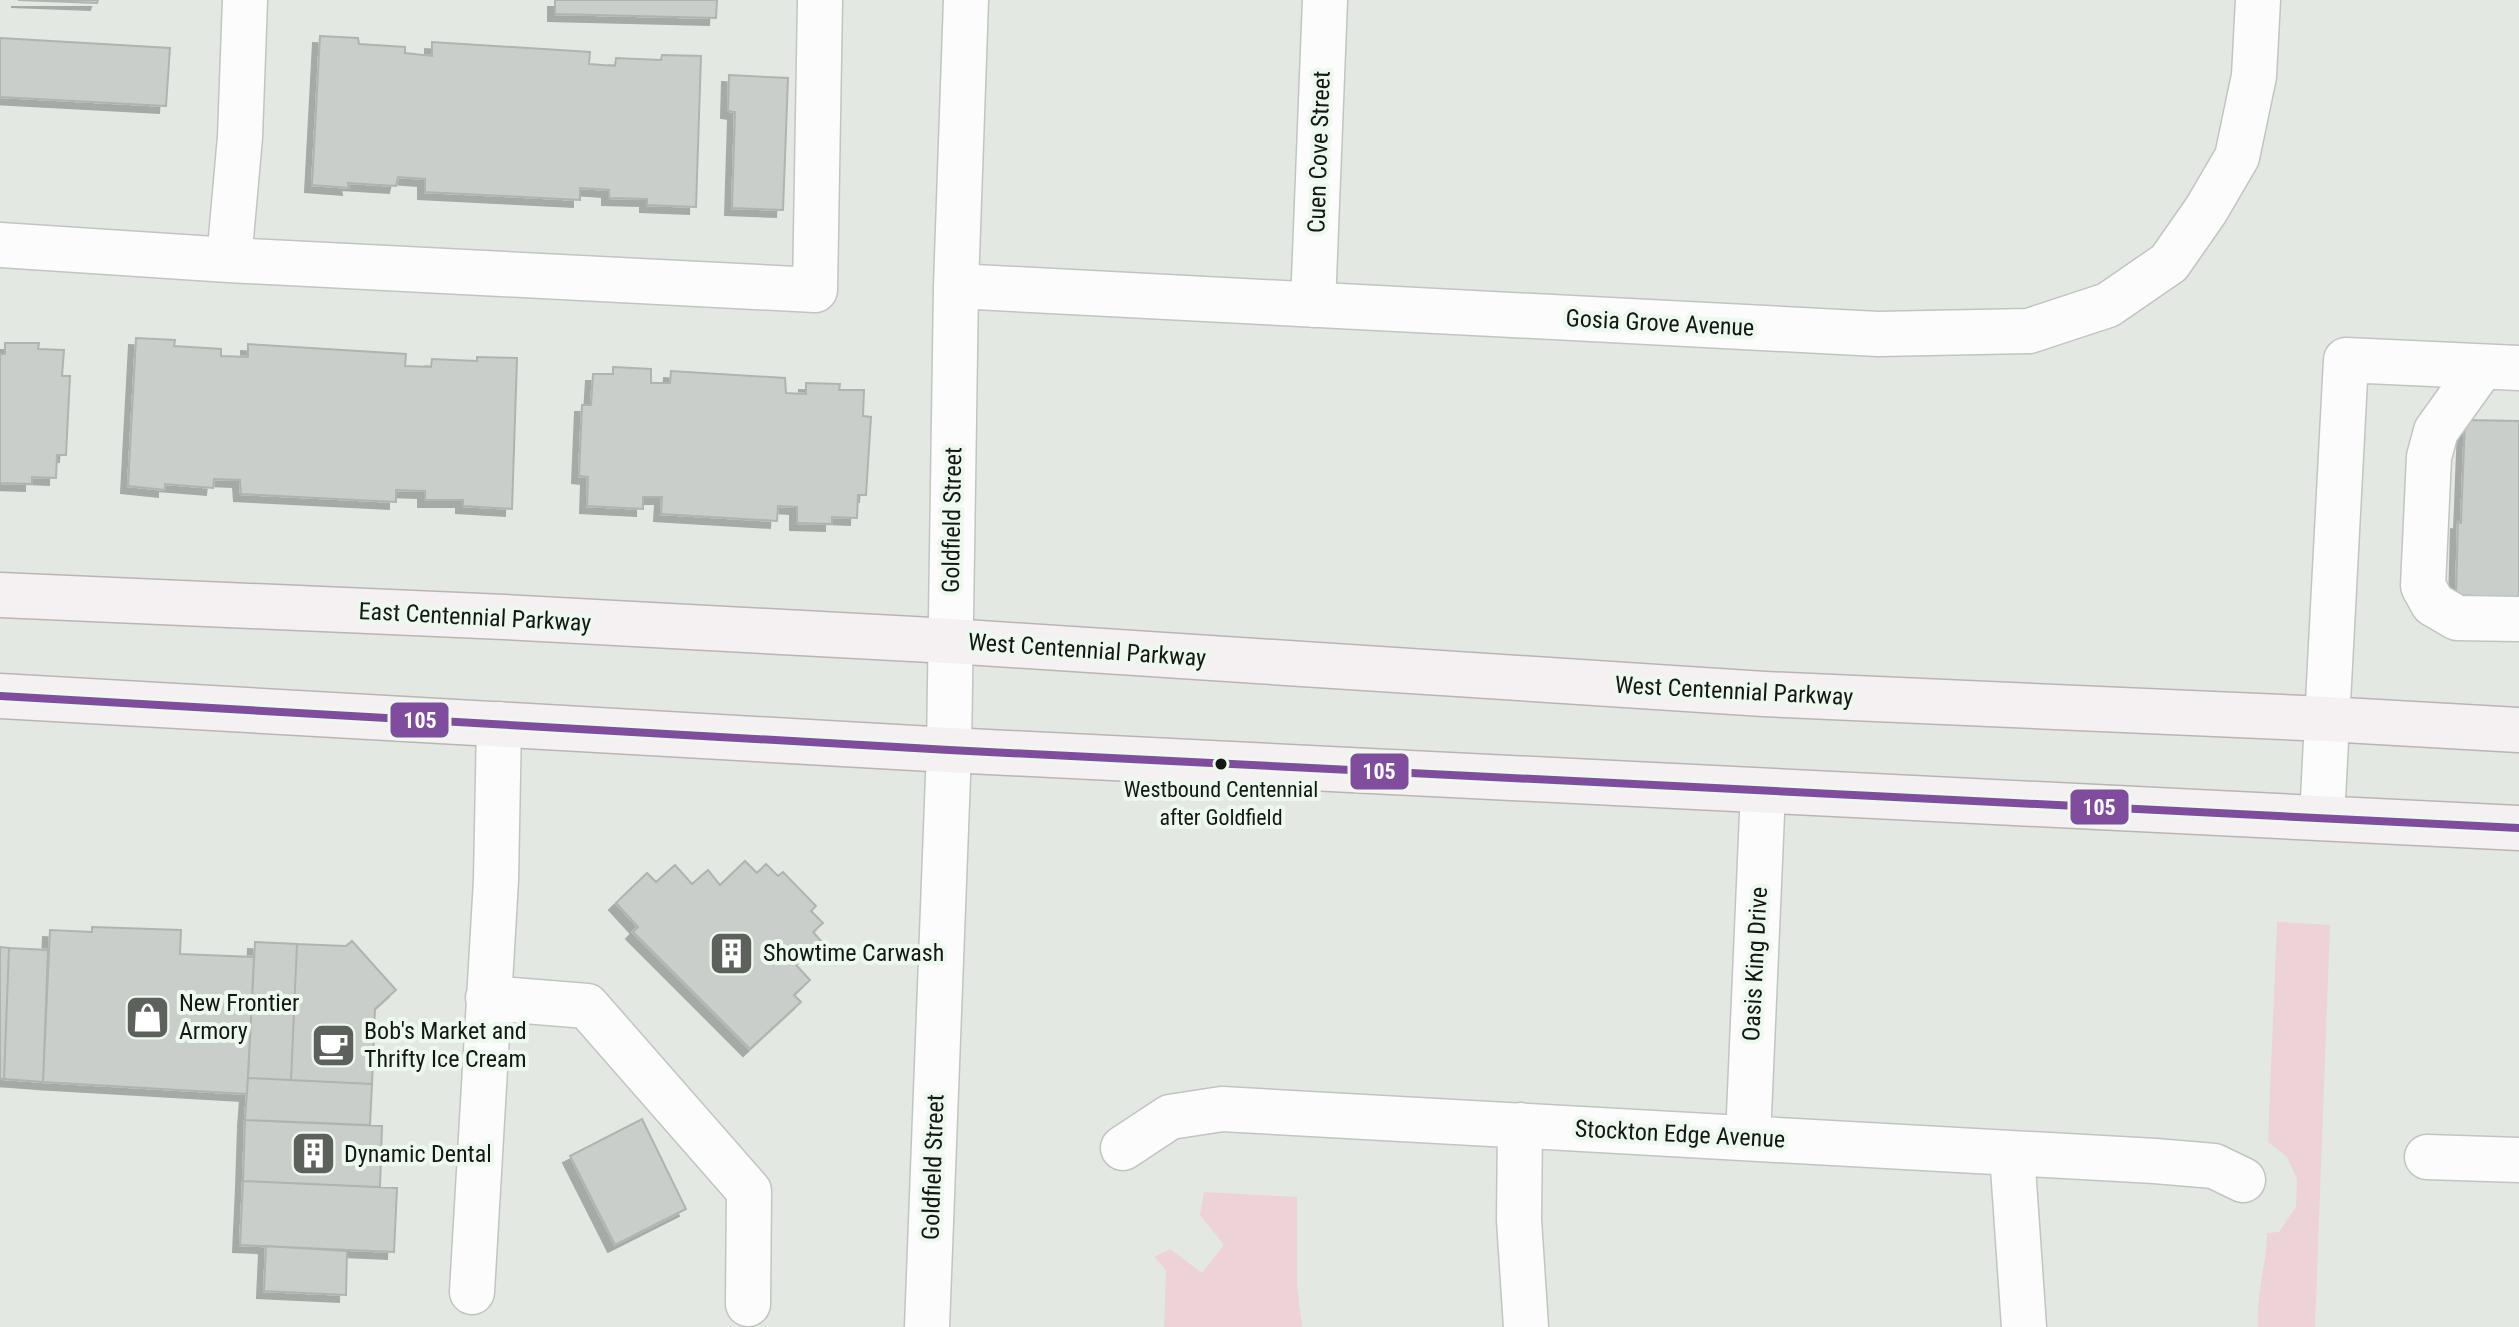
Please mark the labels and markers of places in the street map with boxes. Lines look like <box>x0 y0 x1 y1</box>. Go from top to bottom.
marker: Westbound Centennial after Goldfield <box>1213 756 1229 772</box>
place label: Westbound Centennial after Goldfield <box>1124 777 1318 830</box>
building icon: Showtime Carwash <box>708 929 756 977</box>
place label: Showtime Carwash <box>763 939 944 967</box>
place label: New Frontier Armory <box>179 989 299 1045</box>
shop icon: New Frontier Armory <box>124 993 172 1041</box>
place label: Bob's Market and Thrifty Ice Cream <box>364 1017 527 1073</box>
cafe icon: Bob's Market and Thrifty Ice Cream <box>309 1021 357 1069</box>
building icon: Dynamic Dental <box>289 1130 337 1178</box>
place label: Dynamic Dental <box>344 1140 492 1168</box>

